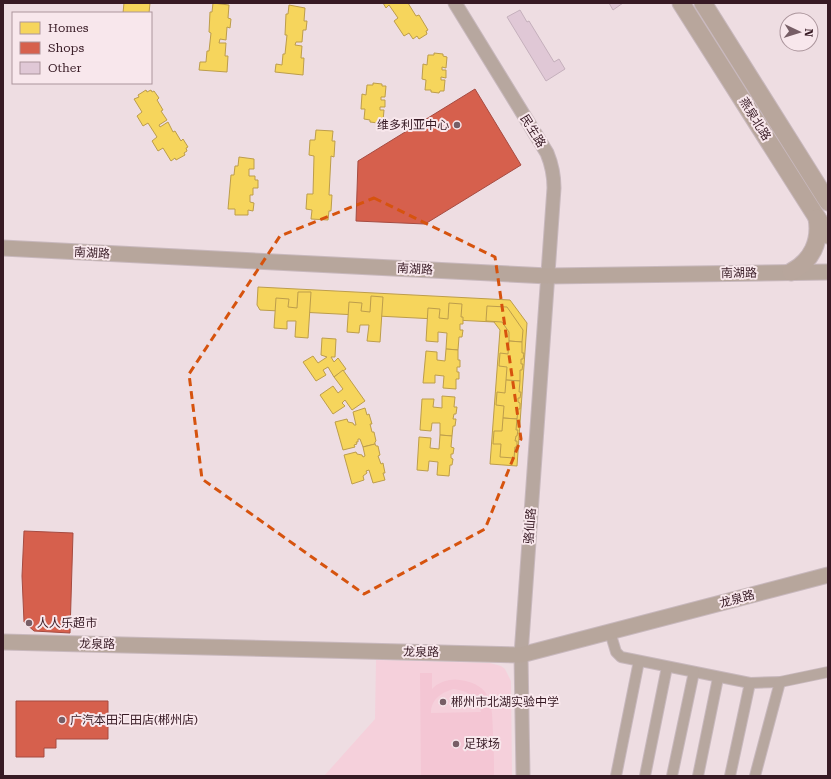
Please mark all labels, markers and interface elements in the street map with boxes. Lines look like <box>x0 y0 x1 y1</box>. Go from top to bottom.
legend <box>12 12 152 84</box>
north arrow <box>779 12 819 52</box>
text: Homes <box>48 21 89 35</box>
text: N <box>802 28 815 38</box>
text: Shops <box>48 41 84 55</box>
text: Other <box>48 61 81 75</box>
street label: 燕泉北路 <box>736 95 774 143</box>
street label: 民生路 <box>518 112 548 150</box>
place label: 维多利亚中心 <box>377 118 449 132</box>
marker: 维多利亚中心 <box>452 120 462 130</box>
street label: 南湖路 <box>74 245 110 261</box>
street label: 南湖路 <box>397 261 433 277</box>
street label: 南湖路 <box>721 266 757 280</box>
street label: 骆仙路 <box>522 508 538 544</box>
street label: 龙泉路 <box>718 588 756 610</box>
place label: 人人乐超市 <box>37 616 97 630</box>
marker: 人人乐超市 <box>24 618 34 628</box>
street label: 龙泉路 <box>79 637 115 651</box>
street label: 龙泉路 <box>403 645 439 659</box>
place label: 郴州市北湖实验中学 <box>451 695 559 709</box>
marker: 郴州市北湖实验中学 <box>438 697 448 707</box>
place label: 广汽本田汇田店(郴州店) <box>70 713 198 727</box>
marker: 广汽本田汇田店(郴州店) <box>57 715 67 725</box>
place label: 足球场 <box>464 737 500 751</box>
marker: 足球场 <box>451 739 461 749</box>

